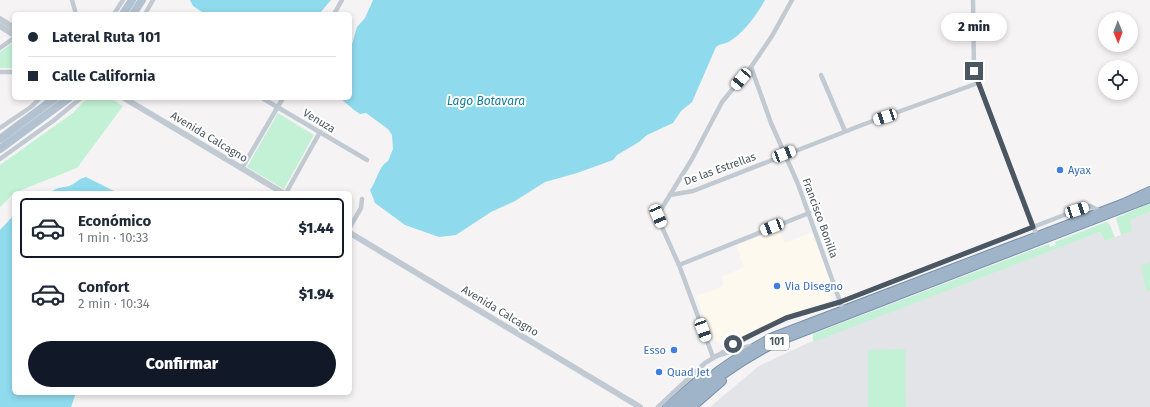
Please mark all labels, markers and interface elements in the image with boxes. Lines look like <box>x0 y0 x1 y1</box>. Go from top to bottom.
north arrow <box>1098 12 1138 52</box>
map controls <box>1098 12 1138 100</box>
callout: 2 min <box>941 13 1007 41</box>
text: 2 min <box>958 19 990 34</box>
text: Lateral Ruta 101 <box>52 28 161 46</box>
button: locate <box>1098 60 1138 100</box>
route end <box>965 62 983 80</box>
car <box>729 66 753 92</box>
text: Calle California <box>52 67 156 85</box>
water label: Lago Botavara <box>447 94 525 108</box>
street label: Venuza <box>301 106 337 136</box>
car <box>872 108 898 126</box>
street label: Avenida Calcagno <box>168 109 250 165</box>
car <box>771 144 797 164</box>
street label: De las Estrellas <box>682 150 758 188</box>
place label: Ayax <box>1068 164 1092 177</box>
marker: Ayax <box>1055 165 1065 175</box>
street label: Francisco Bonilla <box>799 176 841 260</box>
car <box>1064 201 1090 219</box>
car <box>648 203 668 229</box>
icon: car <box>30 210 66 246</box>
text: Económico <box>78 212 151 230</box>
car <box>759 217 785 237</box>
text: $1.44 <box>299 219 334 237</box>
text: 1 min · 10:33 <box>78 230 149 245</box>
icon: car <box>30 276 66 312</box>
text: Confort <box>78 278 130 296</box>
place label: Via Disegno <box>785 280 843 293</box>
marker: Via Disegno <box>772 281 782 291</box>
street label: Avenida Calcagno <box>459 283 541 339</box>
text: $1.94 <box>299 285 334 303</box>
text: 2 min · 10:34 <box>78 296 150 311</box>
car <box>693 317 713 343</box>
road number: 101 <box>765 334 789 350</box>
route start <box>724 335 742 353</box>
button: Confirmar <box>28 341 336 387</box>
place label: Esso <box>644 344 666 357</box>
marker: Esso <box>669 345 679 355</box>
place label: Quad Jet <box>667 366 710 379</box>
marker: Quad Jet <box>654 367 664 377</box>

